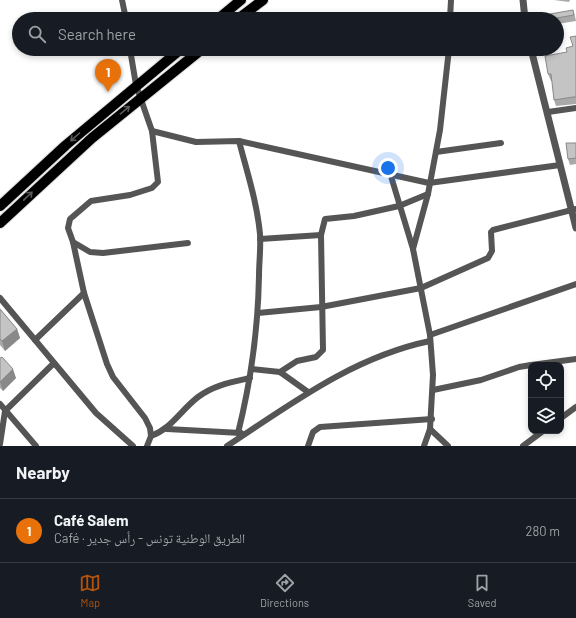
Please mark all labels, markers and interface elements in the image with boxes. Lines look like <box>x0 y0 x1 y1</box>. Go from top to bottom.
search box <box>12 12 564 56</box>
icon: search <box>26 23 48 45</box>
text: Search here <box>58 25 136 43</box>
pin: 1 <box>95 59 121 92</box>
one-way arrow <box>120 106 131 115</box>
one-way arrow <box>70 132 81 141</box>
your location <box>378 158 398 178</box>
one-way arrow <box>23 191 33 201</box>
map controls <box>528 362 564 434</box>
button: locate <box>528 362 564 398</box>
button: layers <box>528 398 564 434</box>
text: Nearby <box>16 462 70 482</box>
text: Café Salem <box>54 511 128 529</box>
text: 1 <box>27 523 31 539</box>
text: 280 m <box>526 523 560 539</box>
text: Café · الطريق الوطنية تونس - رأس جدير <box>54 530 245 546</box>
tab: Map <box>79 572 101 609</box>
tab: Directions <box>260 572 309 609</box>
tab: Saved <box>468 572 497 609</box>

